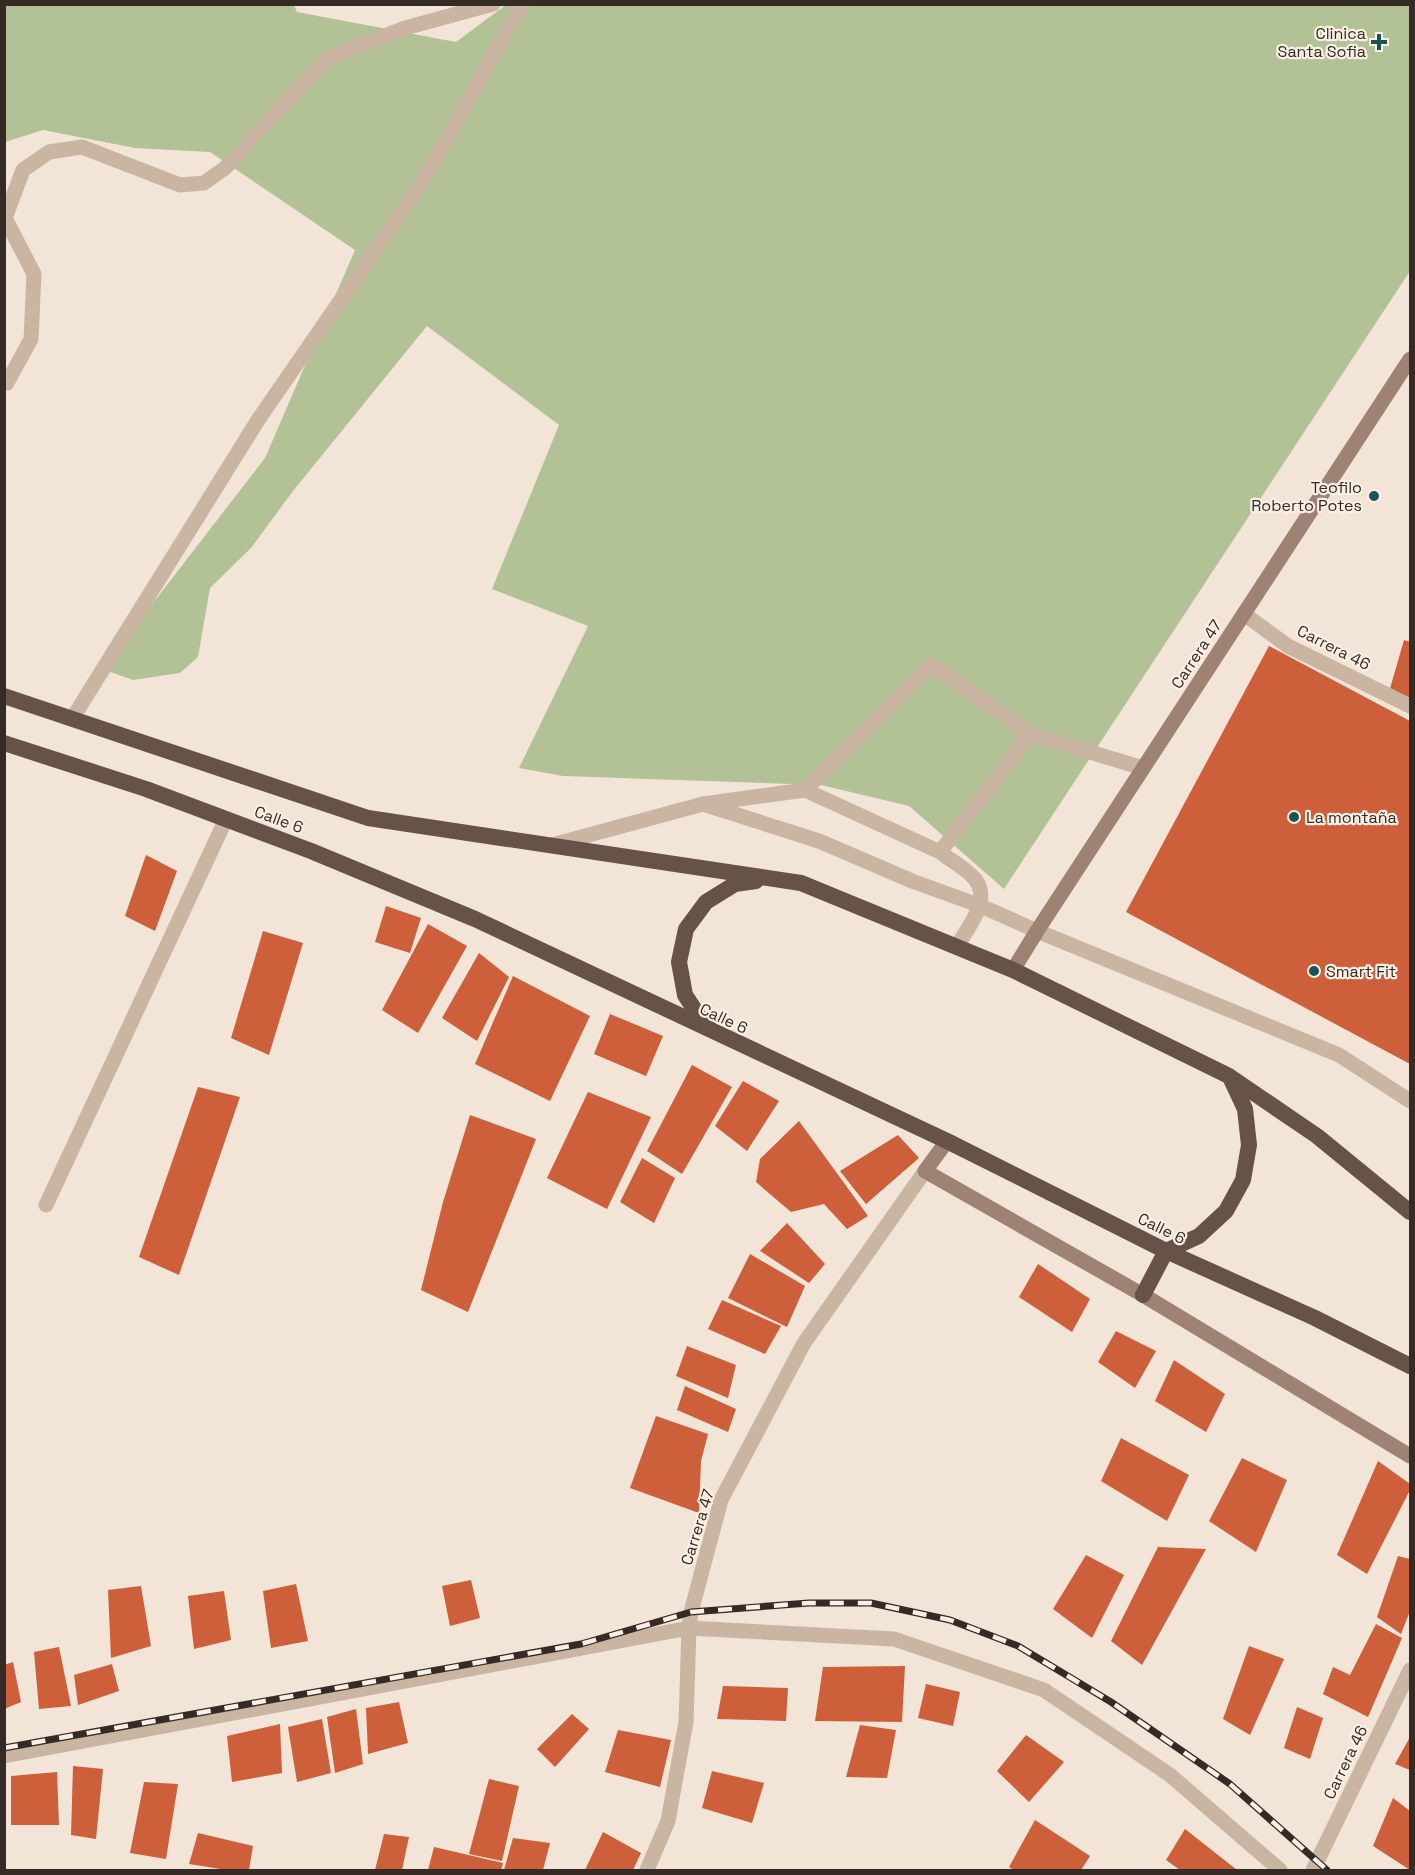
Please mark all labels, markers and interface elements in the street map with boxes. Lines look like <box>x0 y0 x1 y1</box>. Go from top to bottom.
place label: Clinica Santa Sofia <box>1278 23 1366 62</box>
marker: Clinica Santa Sofia <box>1370 33 1388 51</box>
place label: Teofilo Roberto Potes <box>1251 477 1362 516</box>
marker: Teofilo Roberto Potes <box>1367 489 1381 503</box>
street label: Carrera 47 <box>1166 616 1227 693</box>
street label: Carrera 46 <box>1294 620 1374 675</box>
street label: Calle 6 <box>251 801 306 838</box>
place label: La montaña <box>1306 807 1397 828</box>
marker: La montaña <box>1287 810 1301 824</box>
place label: Smart Fit <box>1326 961 1396 982</box>
marker: Smart Fit <box>1307 964 1321 978</box>
street label: Calle 6 <box>696 998 751 1039</box>
street label: Calle 6 <box>1134 1208 1189 1249</box>
street label: Carrera 47 <box>676 1487 719 1568</box>
street label: Carrera 46 <box>1319 1722 1372 1803</box>

